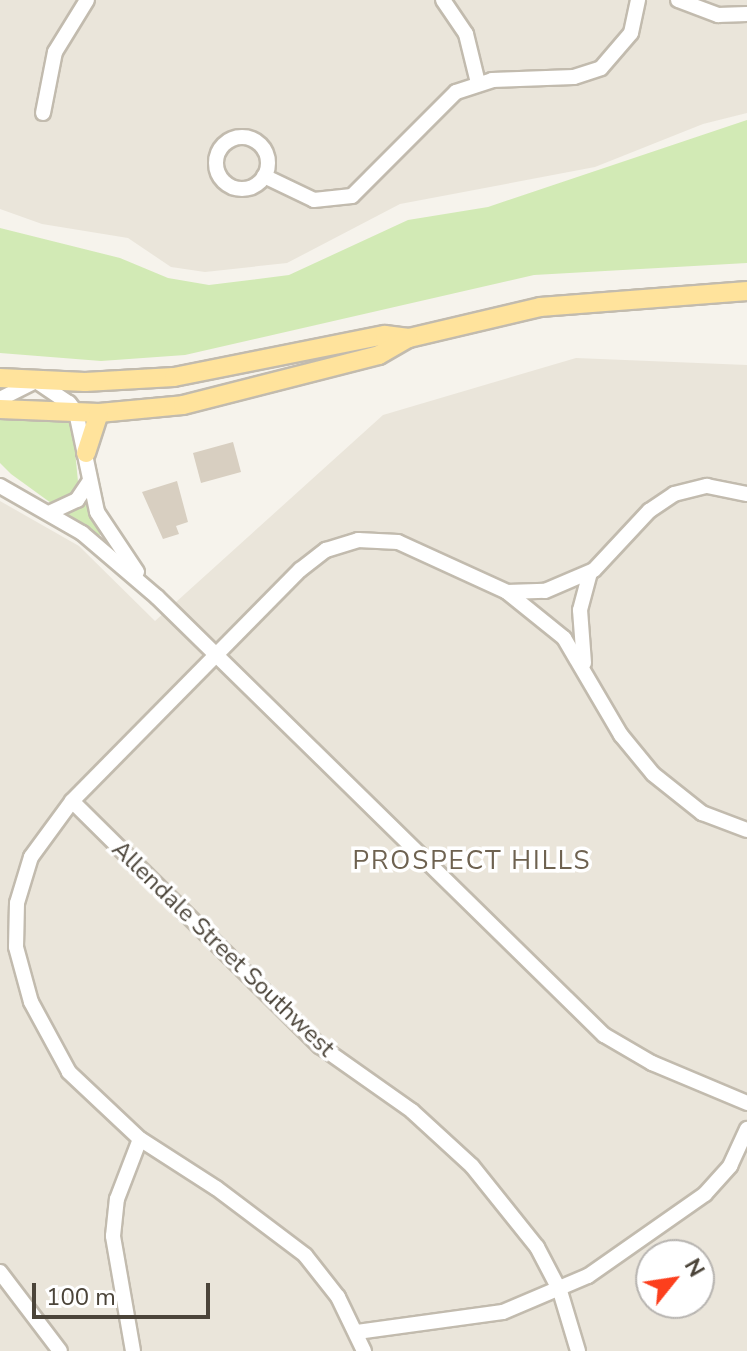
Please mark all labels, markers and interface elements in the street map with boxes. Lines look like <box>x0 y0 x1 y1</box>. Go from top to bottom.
street label: Allendale Street Southwest <box>106 835 340 1063</box>
district label: PROSPECT HILLS <box>353 845 591 877</box>
north arrow <box>635 1239 715 1319</box>
text: N <box>677 1253 711 1283</box>
scale bar <box>36 1267 214 1317</box>
text: 100 m <box>46 1281 116 1313</box>

